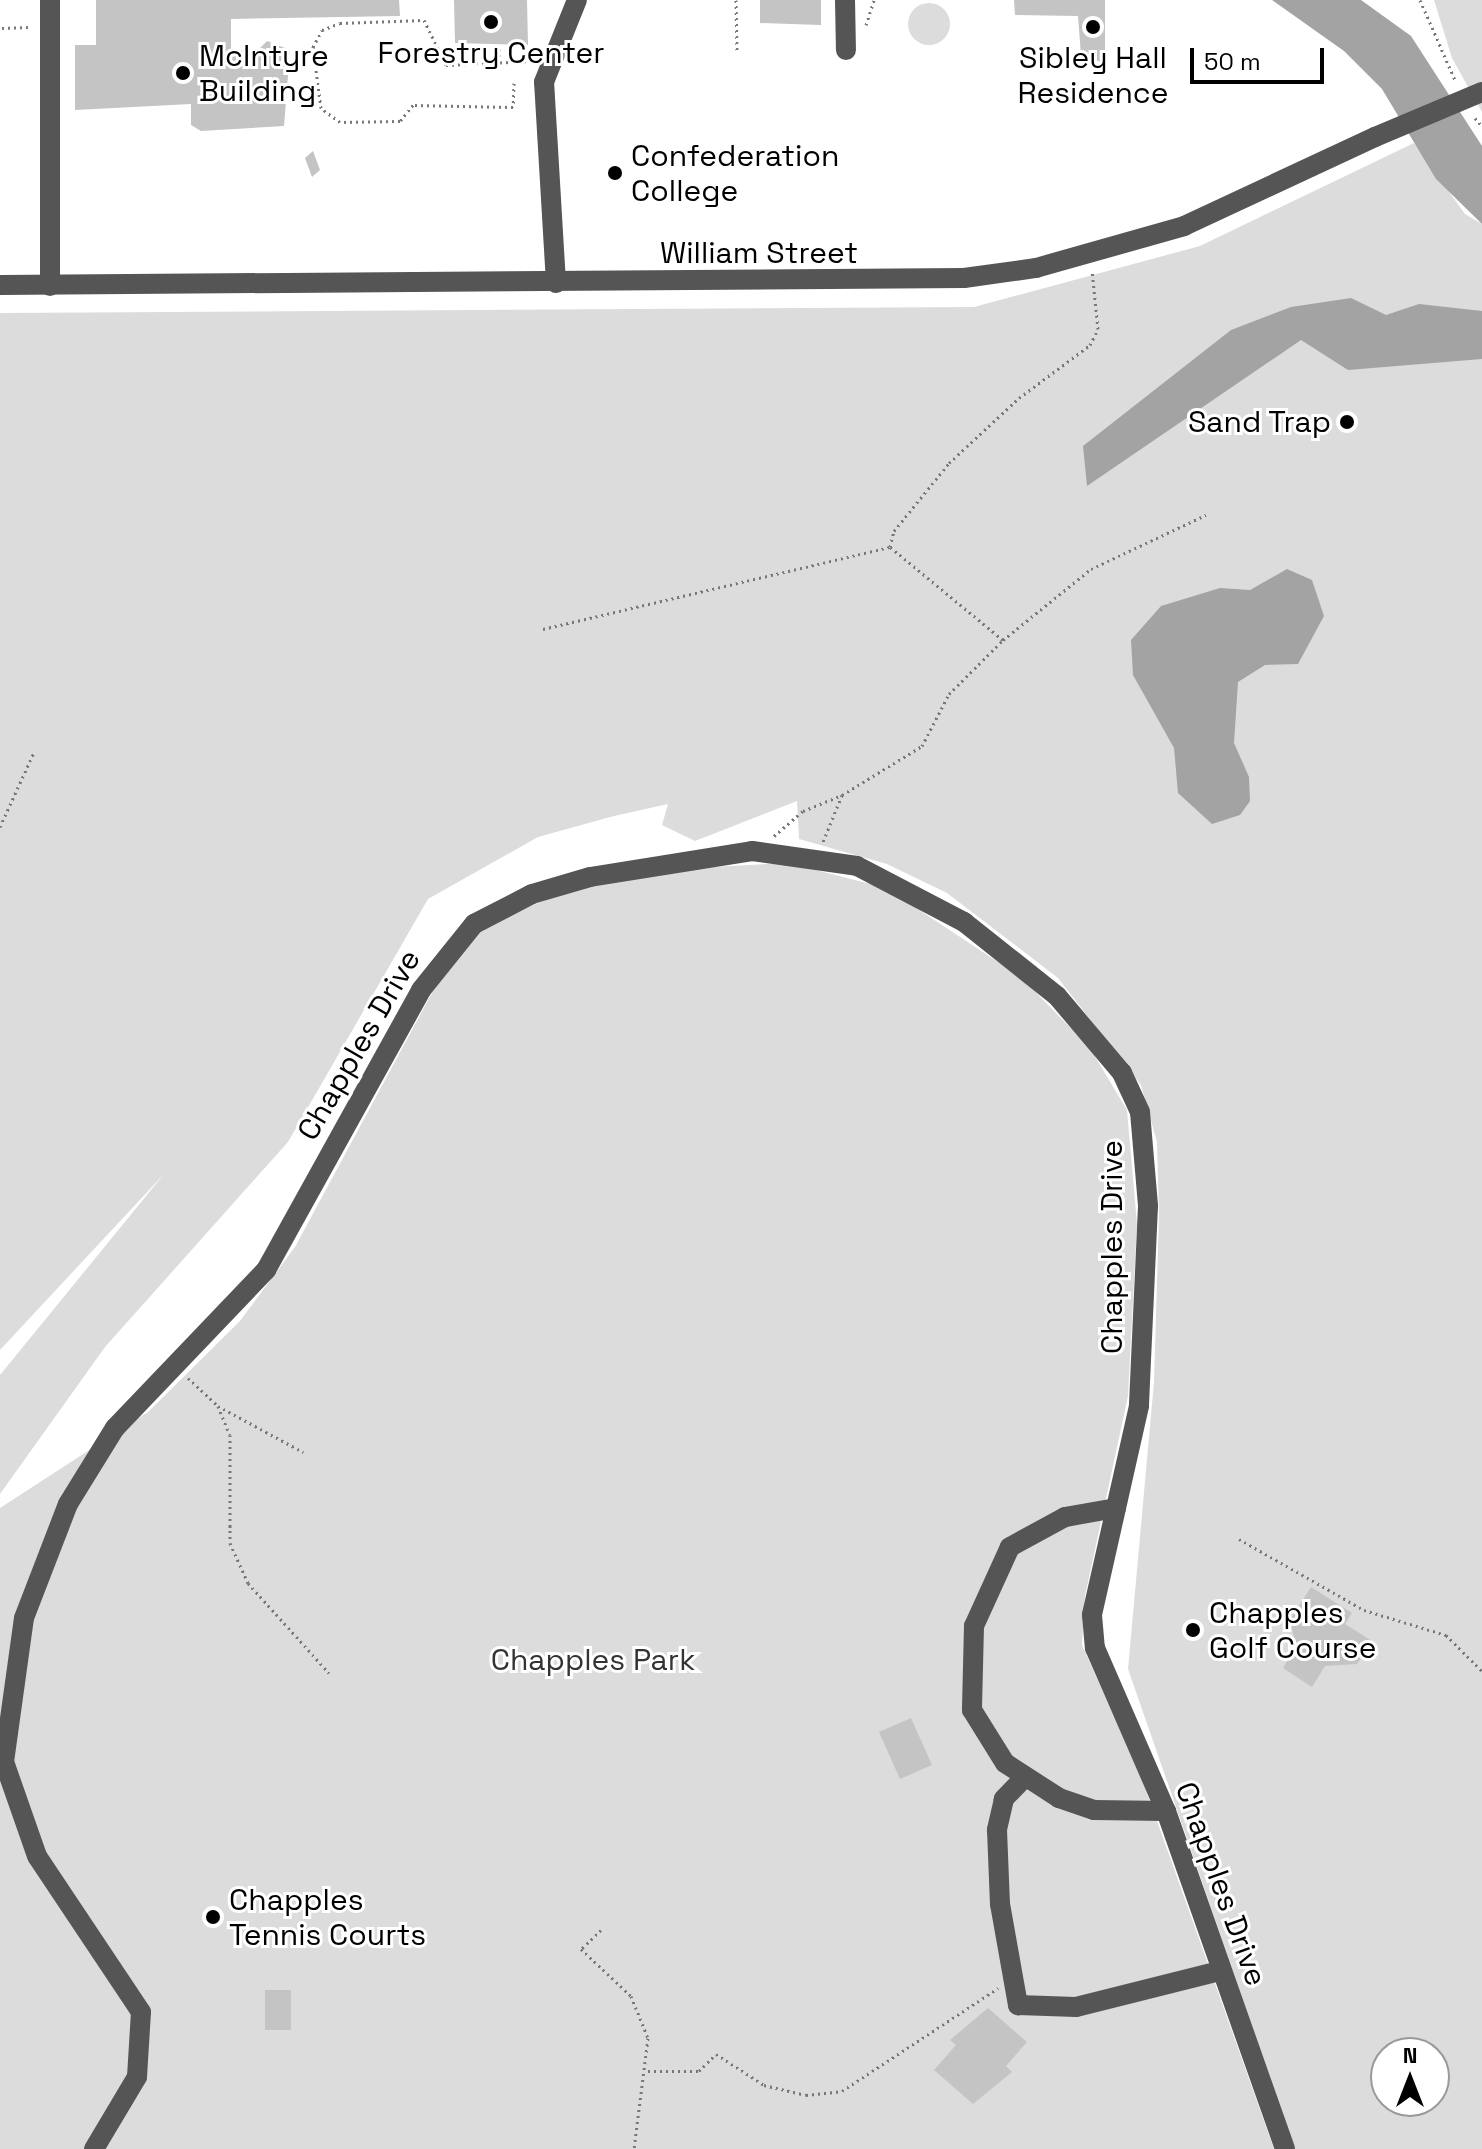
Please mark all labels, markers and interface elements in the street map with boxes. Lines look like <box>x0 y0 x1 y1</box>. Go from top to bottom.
marker: Forestry Center <box>482 13 500 31</box>
marker: Sibley Hall Residence <box>1084 18 1102 36</box>
scale bar <box>1194 32 1328 82</box>
place label: Forestry Center <box>377 35 605 71</box>
place label: McIntyre Building <box>199 38 329 108</box>
place label: Sibley Hall Residence <box>1017 40 1169 110</box>
text: 50 m <box>1204 46 1261 77</box>
marker: McIntyre Building <box>174 64 192 82</box>
place label: Confederation College <box>631 138 839 208</box>
marker: Confederation College <box>606 164 624 182</box>
street label: William Street <box>660 235 858 271</box>
place label: Sand Trap <box>1187 404 1331 440</box>
marker: Sand Trap <box>1338 413 1356 431</box>
street label: Chapples Drive <box>290 943 428 1147</box>
street label: Chapples Drive <box>1094 1140 1130 1354</box>
place label: Chapples Golf Course <box>1209 1595 1376 1666</box>
marker: Chapples Golf Course <box>1184 1621 1202 1639</box>
park label: Chapples Park <box>491 1642 695 1678</box>
street label: Chapples Drive <box>1167 1777 1275 1991</box>
place label: Chapples Tennis Courts <box>229 1882 426 1952</box>
marker: Chapples Tennis Courts <box>204 1908 222 1926</box>
north arrow <box>1370 2037 1450 2117</box>
text: N <box>1403 2041 1417 2069</box>

